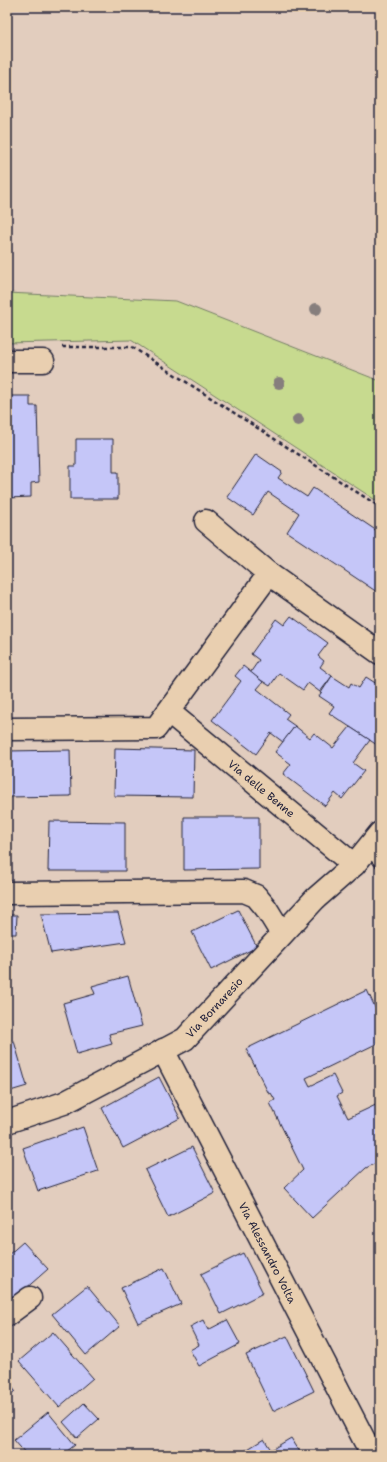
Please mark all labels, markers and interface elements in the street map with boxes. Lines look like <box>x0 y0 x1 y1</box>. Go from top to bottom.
street label: Via delle Benne <box>225 756 298 821</box>
street label: Via Bornaresio <box>182 974 246 1041</box>
street label: Via Alessandro Volta <box>235 1199 300 1306</box>

